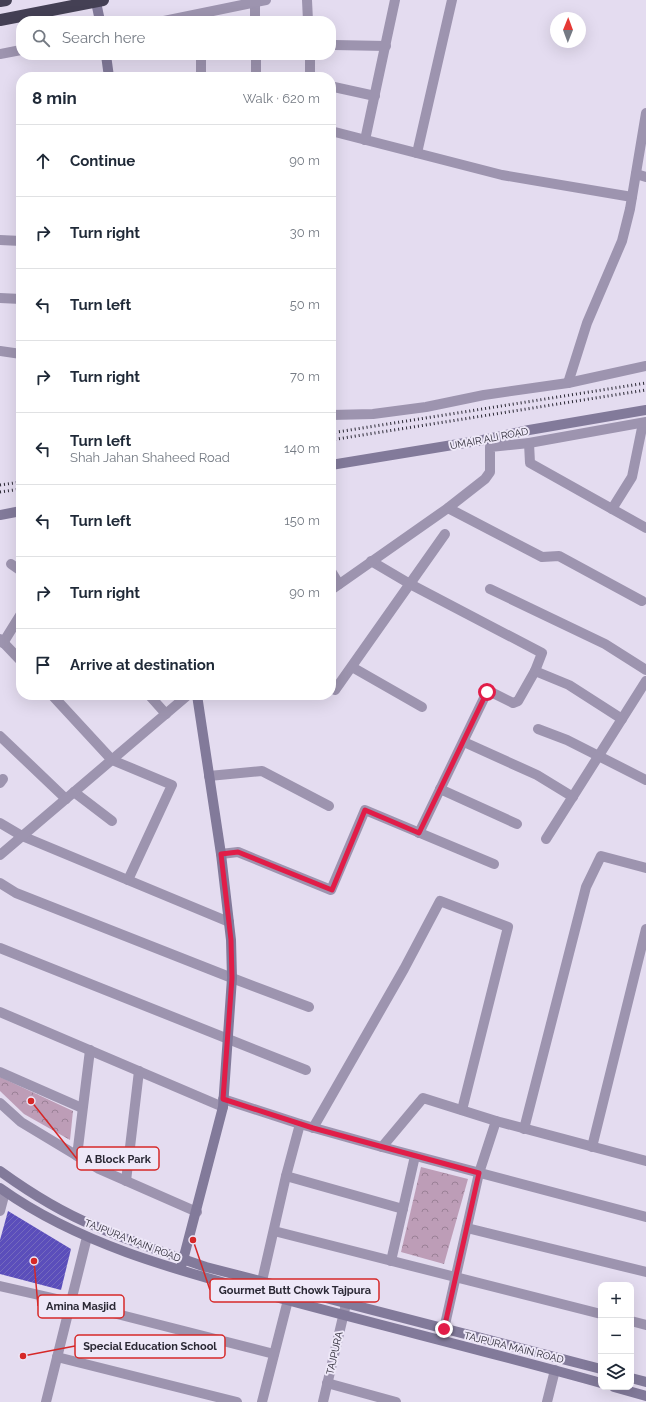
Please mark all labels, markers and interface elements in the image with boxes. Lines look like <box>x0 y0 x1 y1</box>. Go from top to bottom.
north arrow <box>550 12 586 48</box>
search box <box>16 16 336 60</box>
icon: search <box>30 27 52 49</box>
text: Search here <box>62 29 145 47</box>
text: 8 min <box>32 88 77 108</box>
text: Walk · 620 m <box>243 91 320 106</box>
icon: ahead <box>32 150 54 172</box>
text: Continue <box>70 152 135 170</box>
text: 90 m <box>289 153 320 168</box>
icon: right <box>32 222 54 244</box>
text: Turn right <box>70 224 140 242</box>
text: 30 m <box>290 225 320 240</box>
icon: left <box>32 294 54 316</box>
text: Turn left <box>70 296 131 314</box>
text: 50 m <box>290 297 320 312</box>
icon: right <box>32 366 54 388</box>
text: Turn right <box>70 368 140 386</box>
text: 70 m <box>290 369 320 384</box>
street label: UMAIR ALI ROAD <box>449 425 529 451</box>
text: Turn left <box>70 432 131 450</box>
icon: left <box>32 438 54 460</box>
text: 140 m <box>284 441 320 456</box>
text: Shah Jahan Shaheed Road <box>70 450 230 465</box>
icon: left <box>32 510 54 532</box>
text: Turn left <box>70 512 131 530</box>
text: 150 m <box>284 513 320 528</box>
icon: right <box>32 582 54 604</box>
text: Turn right <box>70 584 140 602</box>
text: 90 m <box>289 585 320 600</box>
icon: arrive <box>32 654 54 676</box>
text: Arrive at destination <box>70 656 215 674</box>
route start <box>478 683 496 701</box>
callout: A Block Park <box>77 1147 159 1170</box>
text: A Block Park <box>85 1153 152 1166</box>
street label: TAJPURA MAIN ROAD <box>83 1217 183 1264</box>
callout: Gourmet Butt Chowk Tajpura <box>210 1279 379 1302</box>
map controls <box>598 1282 634 1390</box>
button: + <box>598 1282 634 1318</box>
text: Gourmet Butt Chowk Tajpura <box>219 1284 371 1297</box>
callout: Amina Masjid <box>38 1295 124 1318</box>
text: Amina Masjid <box>46 1300 116 1313</box>
button: − <box>598 1318 634 1354</box>
route end <box>435 1320 453 1338</box>
street label: TAJPURA <box>324 1330 345 1376</box>
street label: TAJPURA MAIN ROAD <box>463 1330 565 1365</box>
callout: Special Education School <box>75 1335 225 1358</box>
text: Special Education School <box>83 1340 217 1353</box>
button: layers <box>598 1354 634 1390</box>

